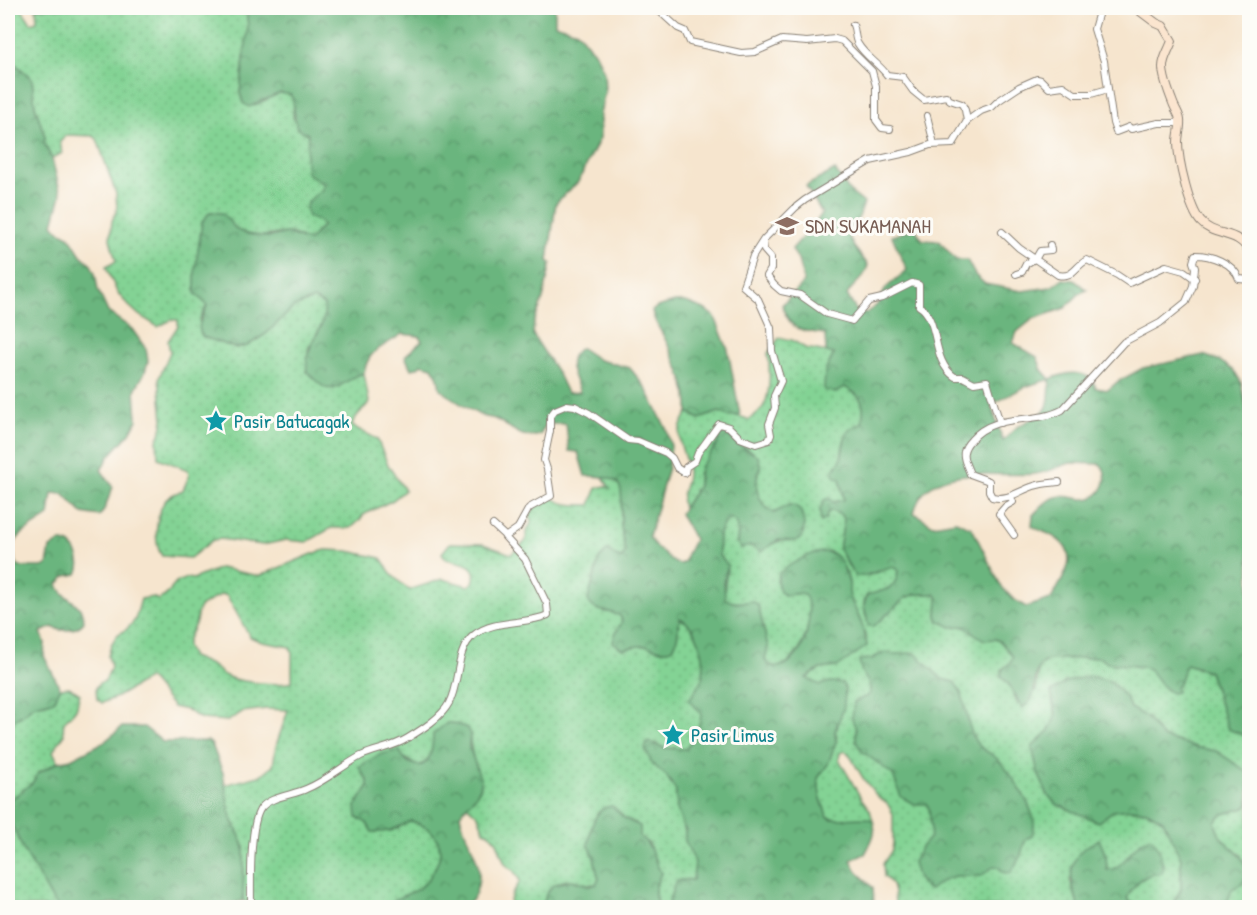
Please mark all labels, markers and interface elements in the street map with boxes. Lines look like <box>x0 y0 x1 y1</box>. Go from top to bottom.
place label: SDN SUKAMANAH <box>805 212 931 239</box>
school or university icon: SDN SUKAMANAH <box>774 213 800 239</box>
place label: Pasir Batucagak <box>234 407 349 434</box>
place icon: Pasir Batucagak <box>203 408 229 434</box>
place label: Pasir Limus <box>691 721 774 748</box>
place icon: Pasir Limus <box>660 722 686 748</box>

